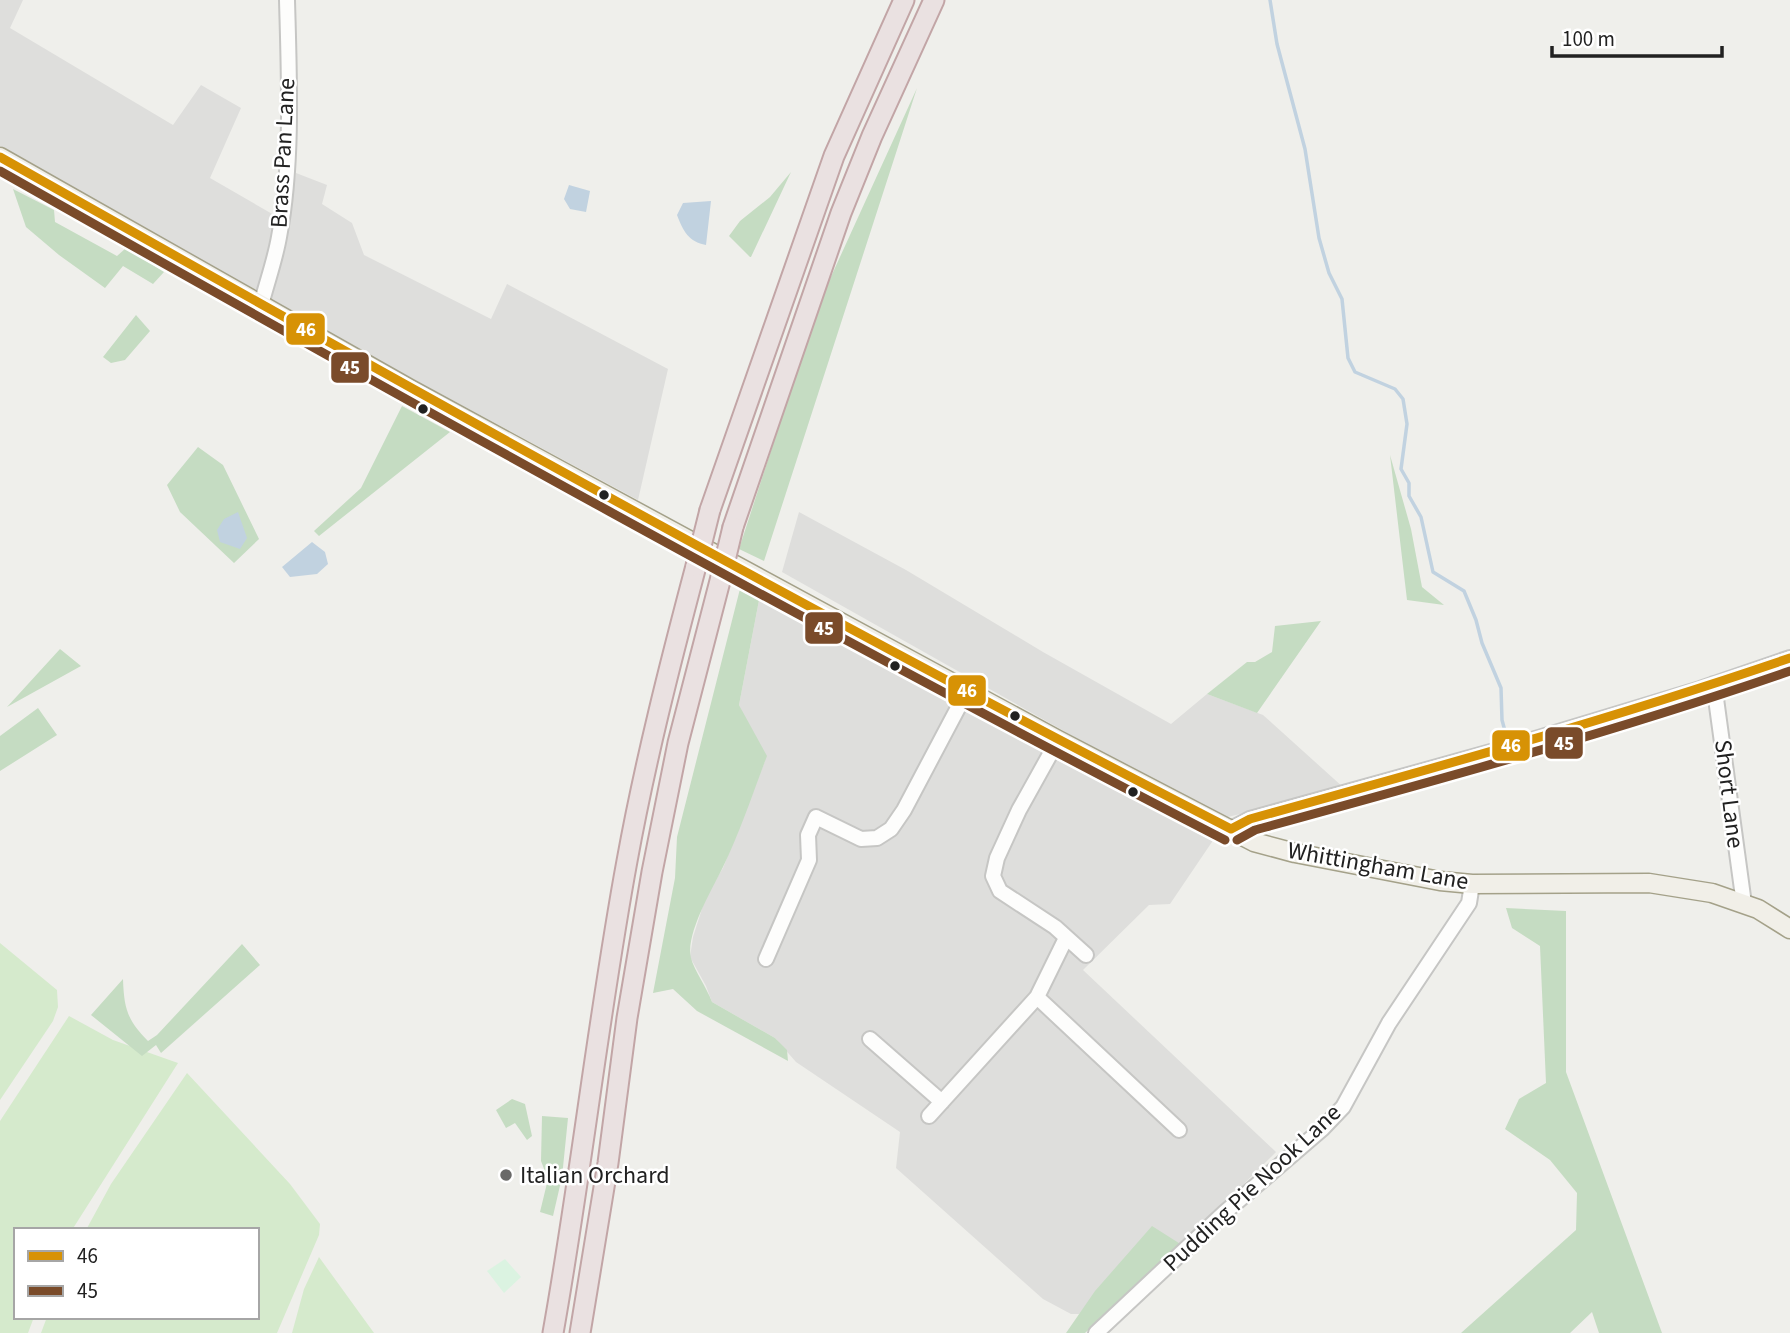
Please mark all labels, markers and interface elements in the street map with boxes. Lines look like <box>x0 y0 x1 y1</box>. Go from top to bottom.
scale bar <box>1552 14 1722 58</box>
text: 100 m <box>1562 24 1615 54</box>
street label: Brass Pan Lane <box>262 77 304 229</box>
line badge: 46 <box>285 312 326 346</box>
text: 46 <box>296 317 316 344</box>
line badge: 45 <box>330 351 370 384</box>
text: 45 <box>340 355 360 382</box>
unlabelled marker <box>416 402 430 416</box>
unlabelled marker <box>597 488 611 502</box>
line badge: 45 <box>804 611 844 645</box>
text: 45 <box>814 616 834 643</box>
unlabelled marker <box>888 659 902 673</box>
line badge: 46 <box>947 674 987 707</box>
text: 46 <box>957 678 977 705</box>
unlabelled marker <box>1008 709 1022 723</box>
line badge: 45 <box>1544 726 1584 760</box>
line badge: 46 <box>1491 729 1531 762</box>
text: 45 <box>1554 731 1574 758</box>
text: 46 <box>1501 733 1521 760</box>
street label: Short Lane <box>1705 738 1753 850</box>
unlabelled marker <box>1126 785 1140 799</box>
street label: Whittingham Lane <box>1285 833 1471 899</box>
street label: Pudding Pie Nook Lane <box>1155 1096 1349 1280</box>
place label: Italian Orchard <box>520 1158 670 1193</box>
marker: Italian Orchard <box>498 1167 514 1183</box>
legend <box>14 1228 259 1319</box>
text: 46 <box>77 1241 98 1271</box>
text: 45 <box>77 1276 98 1306</box>

